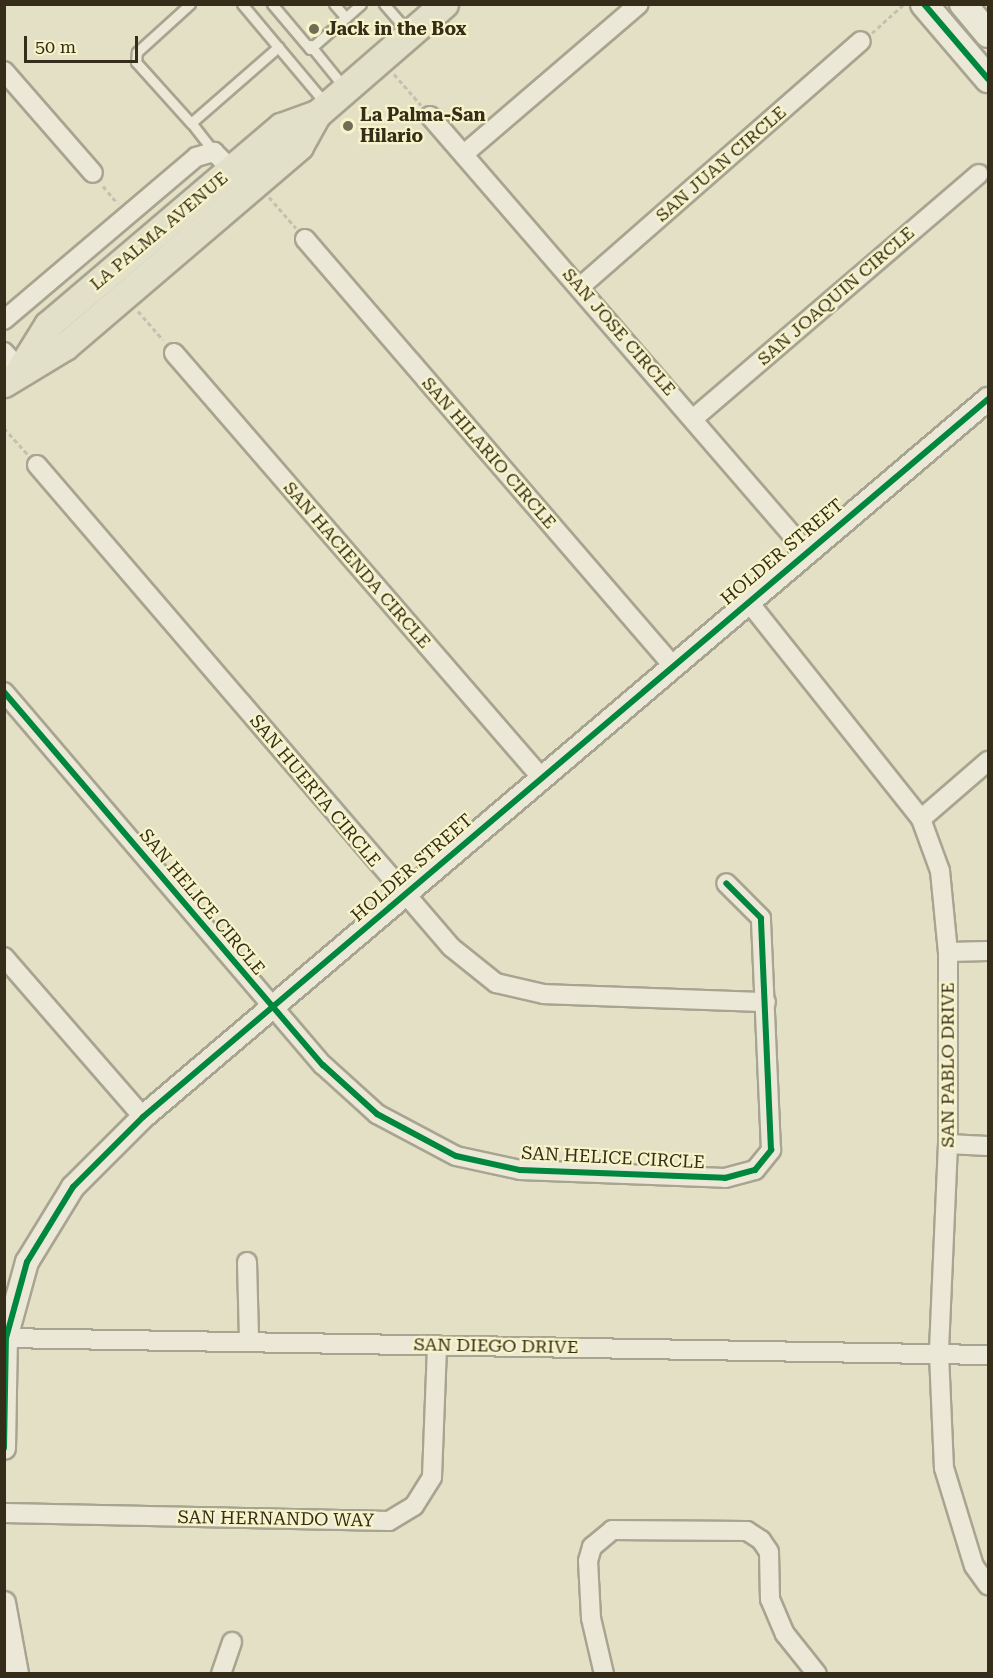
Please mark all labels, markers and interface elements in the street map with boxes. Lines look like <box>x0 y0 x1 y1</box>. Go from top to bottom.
place label: Jack in the Box <box>326 18 466 40</box>
marker: Jack in the Box <box>307 22 321 36</box>
scale bar <box>27 24 141 62</box>
text: 50 m <box>35 36 76 57</box>
street label: SAN JUAN CIRCLE <box>651 101 791 227</box>
place label: La Palma-San Hilario <box>360 105 486 148</box>
marker: La Palma-San Hilario <box>341 119 355 133</box>
street label: LA PALMA AVENUE <box>86 167 232 295</box>
street label: SAN JOAQUIN CIRCLE <box>753 222 919 370</box>
street label: SAN JOSE CIRCLE <box>558 264 680 400</box>
street label: SAN HILARIO CIRCLE <box>417 373 561 533</box>
street label: SAN HACIENDA CIRCLE <box>279 477 435 653</box>
street label: HOLDER STREET <box>716 494 848 610</box>
street label: SAN HUERTA CIRCLE <box>245 711 385 871</box>
street label: HOLDER STREET <box>347 810 477 926</box>
street label: SAN HELICE CIRCLE <box>135 825 269 979</box>
street label: SAN PABLO DRIVE <box>937 982 959 1148</box>
street label: SAN HELICE CIRCLE <box>521 1142 705 1174</box>
street label: SAN DIEGO DRIVE <box>413 1334 579 1358</box>
street label: SAN HERNANDO WAY <box>177 1506 375 1532</box>

